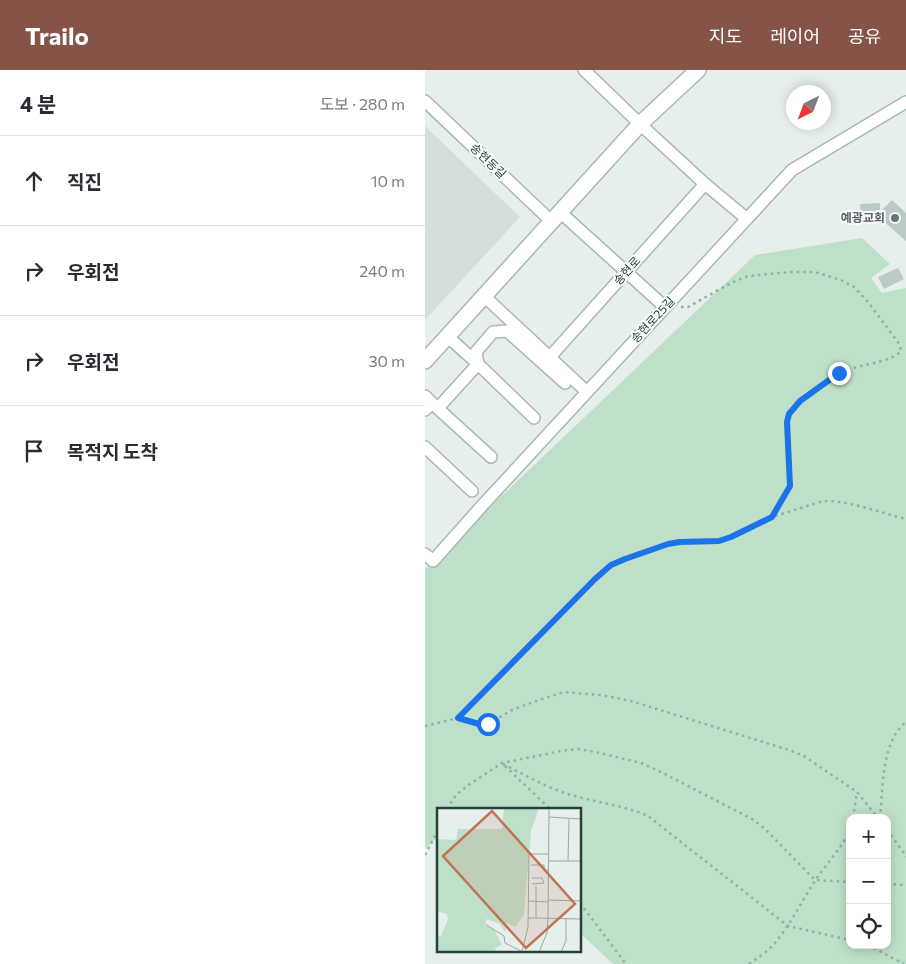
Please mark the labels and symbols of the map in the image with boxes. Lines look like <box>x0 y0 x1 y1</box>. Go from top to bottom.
north arrow <box>786 85 831 130</box>
street label: 송현동길 <box>468 140 509 181</box>
place label: 예광교회 <box>841 210 885 224</box>
marker: 예광교회 <box>889 212 901 224</box>
street label: 송현로 <box>610 253 643 287</box>
street label: 송현로25길 <box>627 293 677 345</box>
route end <box>828 362 851 385</box>
route start <box>477 713 500 736</box>
inset map <box>437 808 581 952</box>

